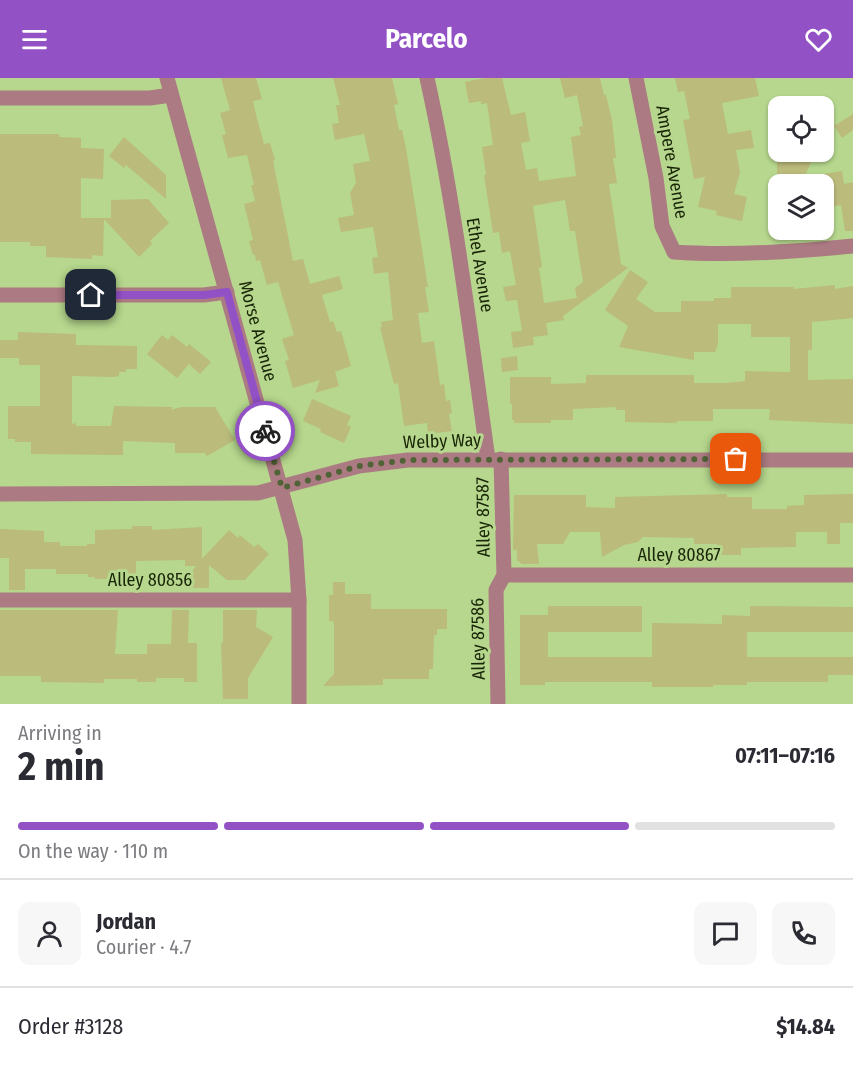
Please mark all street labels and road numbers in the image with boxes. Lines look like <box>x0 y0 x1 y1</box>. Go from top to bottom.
street label: Ampere Avenue <box>651 104 693 221</box>
street label: Ethel Avenue <box>462 216 498 314</box>
street label: Morse Avenue <box>234 278 282 384</box>
street label: Welby Way <box>403 429 481 453</box>
street label: Alley 87587 <box>471 477 495 557</box>
street label: Alley 80867 <box>637 544 721 566</box>
street label: Alley 80856 <box>108 569 192 591</box>
street label: Alley 87586 <box>466 598 490 680</box>

